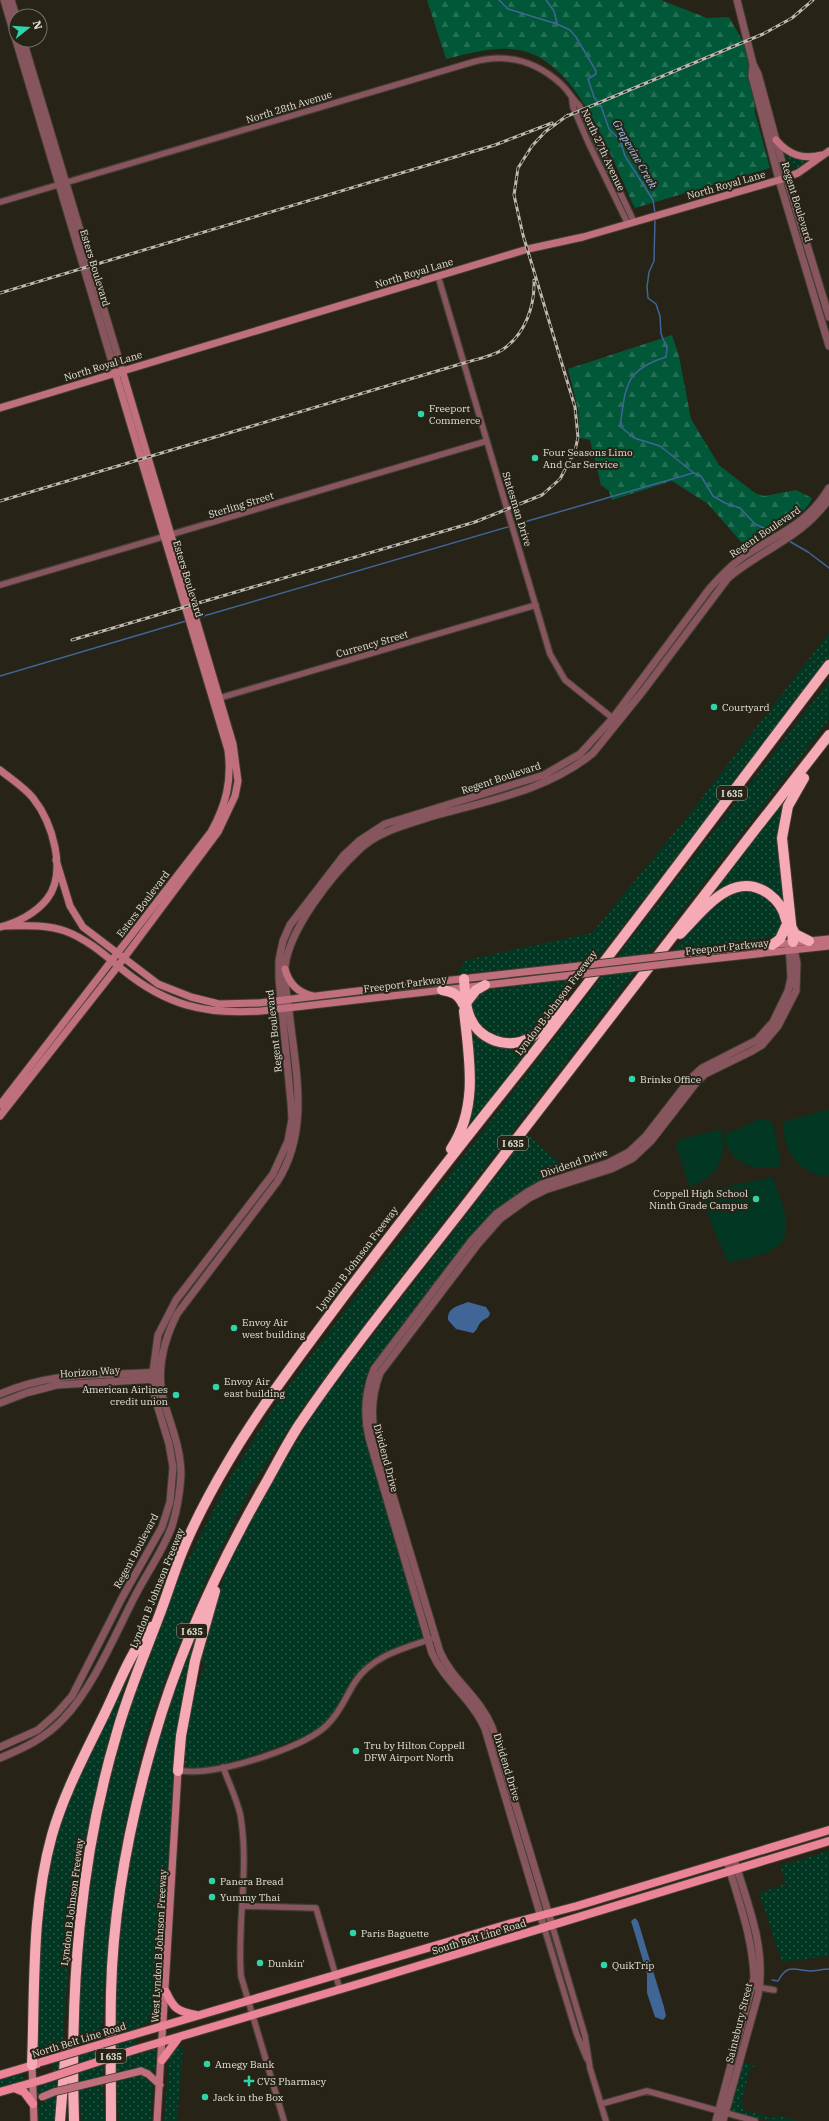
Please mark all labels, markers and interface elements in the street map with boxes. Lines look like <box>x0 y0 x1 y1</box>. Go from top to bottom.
north arrow <box>8 8 48 48</box>
text: N <box>30 19 46 32</box>
street label: North 28th Avenue <box>244 88 334 126</box>
street label: North 27th Avenue <box>578 107 628 193</box>
water label: Grapevine Creek <box>610 117 661 191</box>
street label: Regent Boulevard <box>779 160 815 244</box>
street label: North Royal Lane <box>685 168 767 202</box>
street label: Esters Boulevard <box>77 228 113 308</box>
street label: North Royal Lane <box>373 255 455 291</box>
street label: North Royal Lane <box>62 348 144 384</box>
place label: Freeport Commerce <box>429 402 480 427</box>
marker: Freeport Commerce <box>416 409 426 419</box>
place label: Four Seasons Limo And Car Service <box>543 446 633 471</box>
marker: Four Seasons Limo And Car Service <box>530 453 540 463</box>
street label: Statesman Drive <box>499 470 535 548</box>
street label: Sterling Street <box>207 489 276 521</box>
street label: Regent Boulevard <box>727 503 803 561</box>
street label: Esters Boulevard <box>170 539 206 619</box>
street label: Currency Street <box>335 627 410 660</box>
place label: Courtyard <box>722 701 769 714</box>
marker: Courtyard <box>709 702 719 712</box>
street label: Regent Boulevard <box>460 759 542 797</box>
road number: I 635 <box>717 786 747 800</box>
street label: Esters Boulevard <box>114 868 172 940</box>
street label: Freeport Parkway <box>685 936 770 958</box>
street label: Lyndon B Johnson Freeway <box>512 947 600 1058</box>
street label: Freeport Parkway <box>363 972 448 996</box>
street label: Regent Boulevard <box>263 989 285 1073</box>
place label: Brinks Office <box>640 1073 701 1086</box>
marker: Brinks Office <box>627 1074 637 1084</box>
road number: I 635 <box>498 1136 528 1150</box>
street label: Dividend Drive <box>539 1145 609 1181</box>
place label: Coppell High School Ninth Grade Campus <box>649 1187 748 1212</box>
marker: Coppell High School Ninth Grade Campus <box>751 1194 761 1204</box>
street label: Lyndon B Johnson Freeway <box>313 1203 401 1314</box>
place label: Envoy Air west building <box>242 1316 306 1341</box>
marker: Envoy Air west building <box>229 1323 239 1333</box>
street label: Horizon Way <box>60 1363 121 1381</box>
place label: Envoy Air east building <box>224 1375 286 1400</box>
marker: Envoy Air east building <box>211 1382 221 1392</box>
place label: American Airlines credit union <box>82 1383 169 1408</box>
marker: American Airlines credit union <box>171 1390 181 1400</box>
street label: Dividend Drive <box>371 1422 401 1494</box>
street label: Regent Boulevard <box>111 1511 161 1591</box>
street label: Lyndon B Johnson Freeway <box>127 1525 187 1650</box>
road number: I 635 <box>177 1624 207 1638</box>
street label: Dividend Drive <box>491 1732 523 1802</box>
place label: Tru by Hilton Coppell DFW Airport North <box>364 1739 465 1764</box>
marker: Tru by Hilton Coppell DFW Airport North <box>351 1746 361 1756</box>
street label: Lyndon B Johnson Freeway <box>58 1837 86 1966</box>
street label: West Lyndon B Johnson Freeway <box>148 1868 170 2023</box>
place label: Panera Bread <box>220 1875 284 1888</box>
marker: Panera Bread <box>207 1876 217 1886</box>
place label: Yummy Thai <box>220 1891 280 1904</box>
marker: Yummy Thai <box>207 1892 217 1902</box>
street label: South Belt Line Road <box>430 1916 528 1958</box>
place label: Paris Baguette <box>361 1927 429 1940</box>
marker: Paris Baguette <box>348 1928 358 1938</box>
place label: Dunkin' <box>268 1957 305 1970</box>
marker: Dunkin' <box>255 1958 265 1968</box>
place label: QuikTrip <box>612 1959 654 1972</box>
marker: QuikTrip <box>599 1960 609 1970</box>
street label: Saintsbury Street <box>723 1981 755 2064</box>
street label: North Belt Line Road <box>30 2019 128 2061</box>
road number: I 635 <box>96 2049 126 2063</box>
place label: Amegy Bank <box>215 2058 274 2071</box>
marker: Amegy Bank <box>202 2059 212 2069</box>
place label: CVS Pharmacy <box>257 2075 327 2088</box>
marker: CVS Pharmacy <box>244 2076 254 2086</box>
place label: Jack in the Box <box>213 2091 284 2104</box>
marker: Jack in the Box <box>200 2092 210 2102</box>

